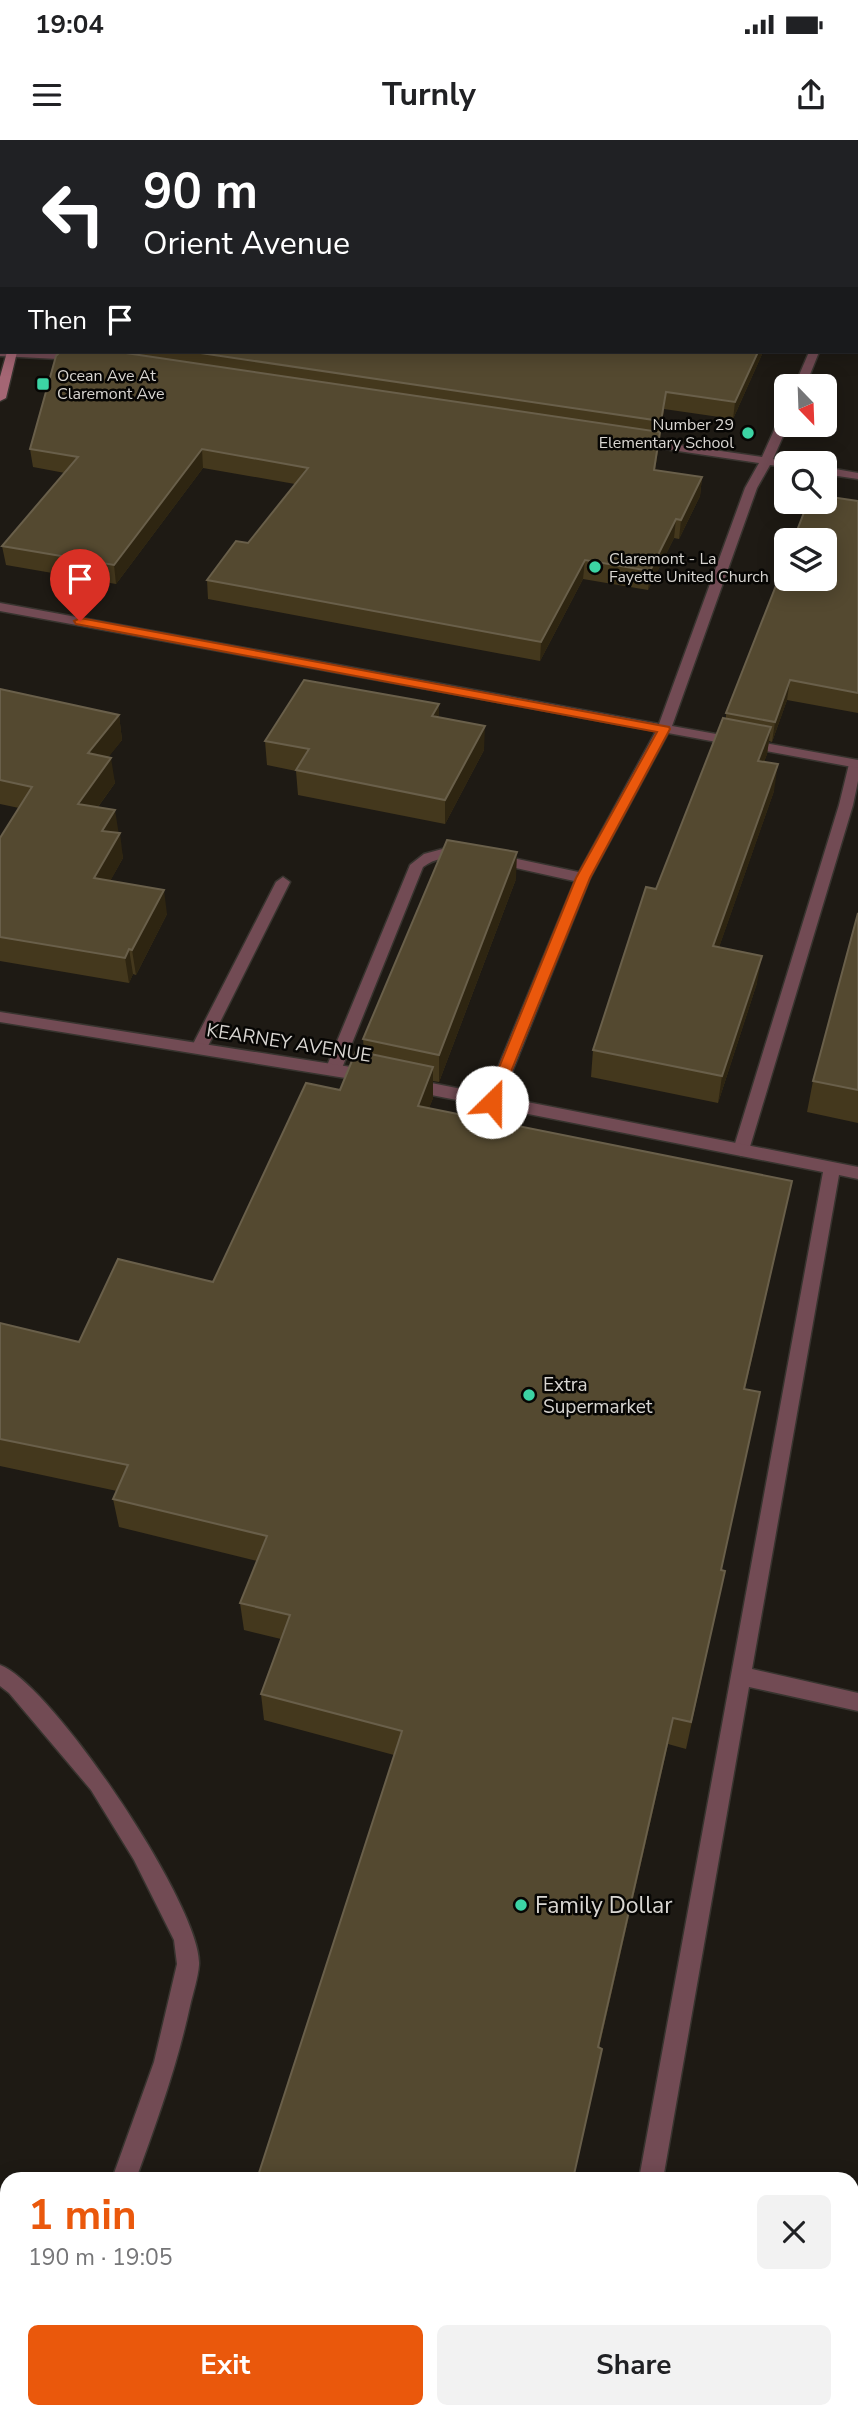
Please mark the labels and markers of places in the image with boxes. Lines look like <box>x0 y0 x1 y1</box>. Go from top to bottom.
place label: Ocean Ave At Claremont Ave <box>57 365 164 405</box>
marker: Ocean Ave At Claremont Ave <box>35 376 51 392</box>
place label: Number 29 Elementary School <box>599 414 734 454</box>
marker: Number 29 Elementary School <box>740 425 756 441</box>
place label: Claremont - La Fayette United Church <box>609 548 769 588</box>
pin <box>50 549 110 621</box>
marker: Claremont - La Fayette United Church <box>587 559 603 575</box>
place label: Extra Supermarket <box>543 1372 653 1420</box>
marker: Extra Supermarket <box>521 1387 537 1403</box>
place label: Family Dollar <box>535 1890 673 1921</box>
marker: Family Dollar <box>513 1897 529 1913</box>

